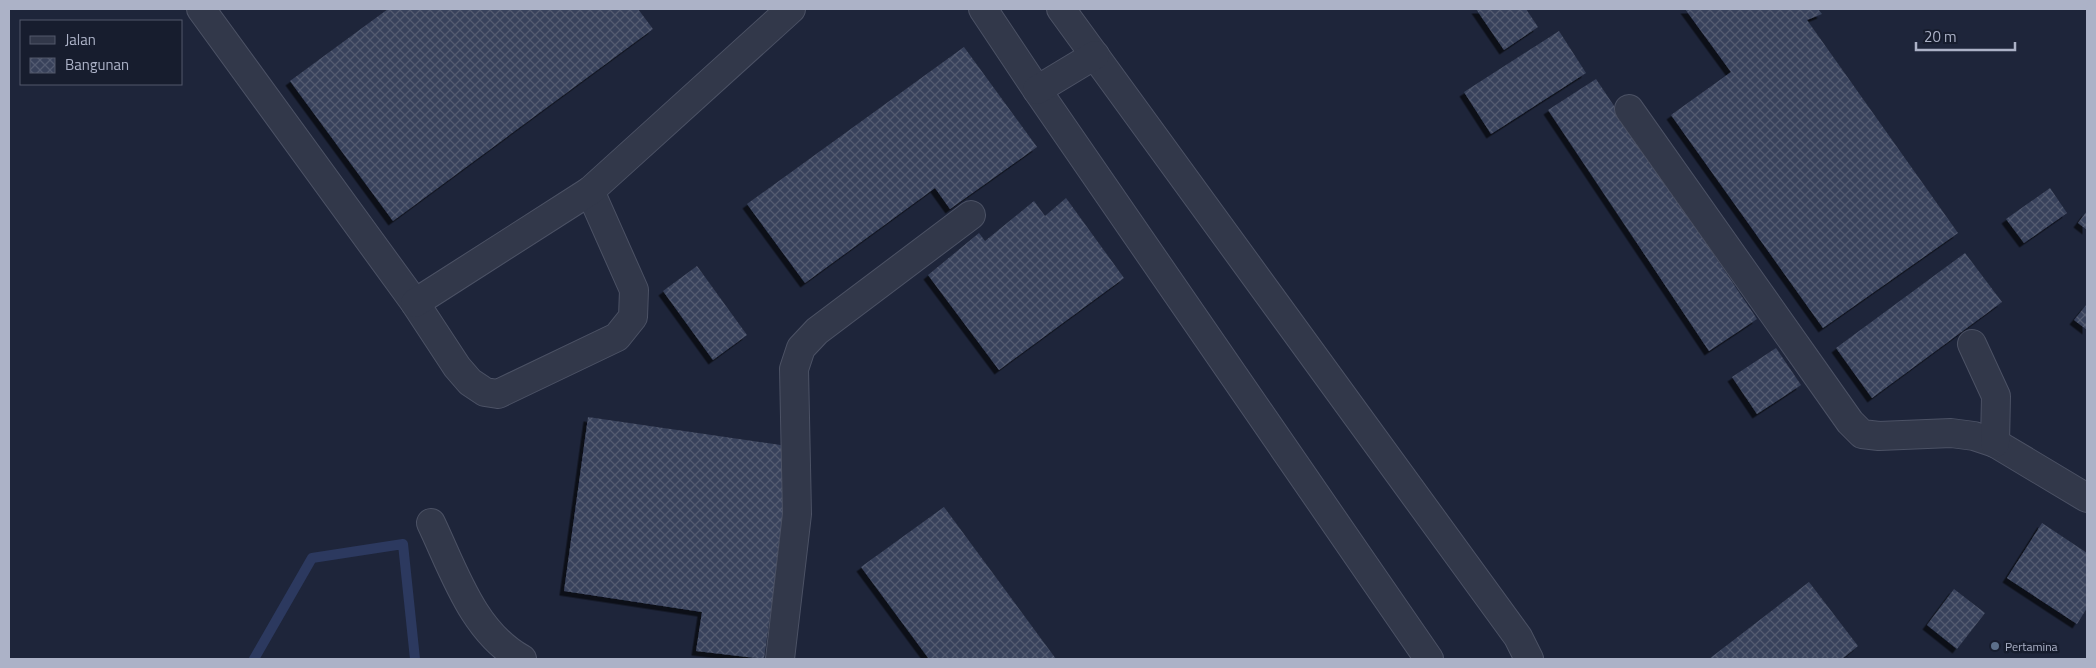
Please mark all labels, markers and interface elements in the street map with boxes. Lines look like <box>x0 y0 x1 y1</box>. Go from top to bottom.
legend <box>20 20 182 85</box>
scale bar <box>1916 20 2015 52</box>
text: 20 m <box>1924 25 1957 48</box>
text: Jalan <box>65 28 96 51</box>
text: Bangunan <box>65 53 129 76</box>
place label: Pertamina <box>2005 637 2058 656</box>
marker: Pertamina <box>1989 640 2001 652</box>

